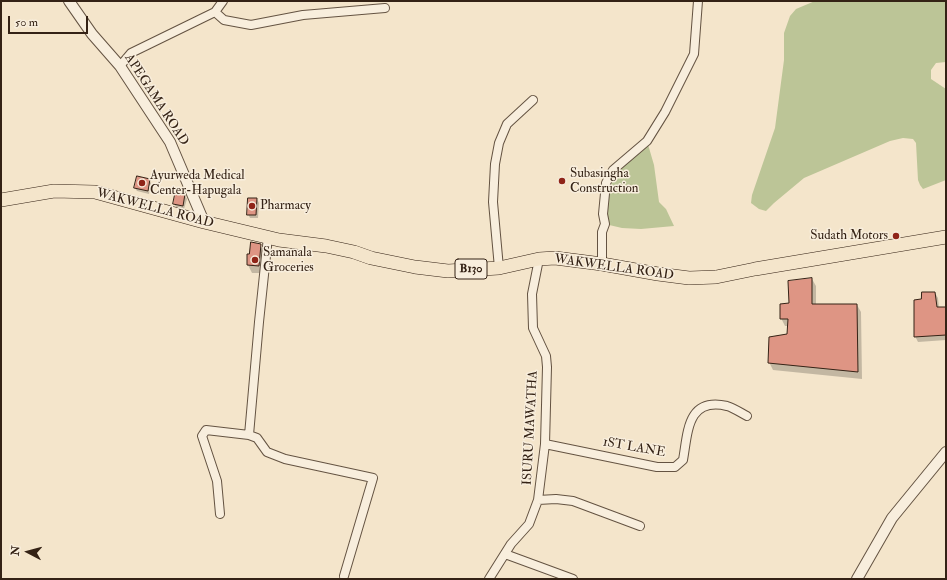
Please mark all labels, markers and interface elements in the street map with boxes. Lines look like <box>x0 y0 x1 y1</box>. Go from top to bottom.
scale bar <box>10 8 90 34</box>
text: 50 m <box>15 15 38 30</box>
street label: APEGAMA ROAD <box>121 51 191 149</box>
place label: Subasingha Construction <box>570 166 639 197</box>
place label: Ayurweda Medical Center-Hapugala <box>150 168 245 199</box>
marker: Subasingha Construction <box>557 176 567 186</box>
marker: Ayurweda Medical Center-Hapugala <box>137 178 147 188</box>
street label: WAKWELLA ROAD <box>95 186 215 232</box>
place label: Pharmacy <box>260 198 311 214</box>
marker: Pharmacy <box>247 201 257 211</box>
place label: Sudath Motors <box>810 228 888 244</box>
marker: Sudath Motors <box>891 231 901 241</box>
place label: Samanala Groceries <box>263 245 314 276</box>
street label: WAKWELLA ROAD <box>553 252 675 284</box>
marker: Samanala Groceries <box>250 255 260 265</box>
road number: B130 <box>455 259 487 279</box>
street label: ISURU MAWATHA <box>520 370 542 486</box>
street label: 1ST LANE <box>602 435 666 461</box>
north arrow <box>8 532 48 572</box>
text: N <box>9 545 23 556</box>

